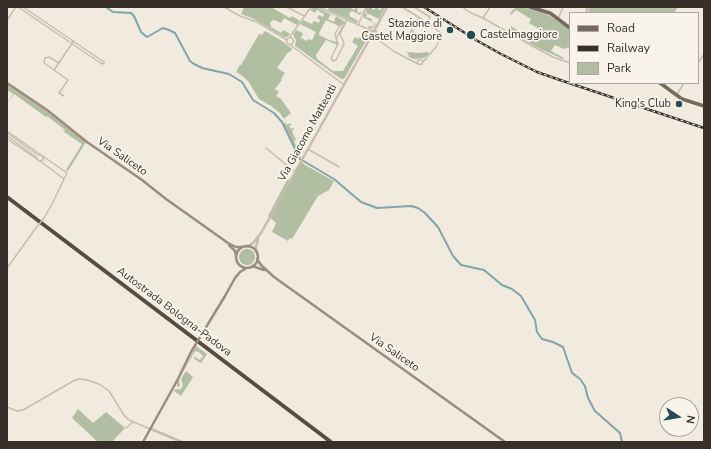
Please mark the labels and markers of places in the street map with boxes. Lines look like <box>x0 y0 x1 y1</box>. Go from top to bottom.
place label: Stazione di Castel Maggiore <box>361 17 442 43</box>
marker: Stazione di Castel Maggiore <box>445 25 455 35</box>
place label: Castelmaggiore <box>480 28 558 42</box>
marker: Castelmaggiore <box>465 29 477 41</box>
place label: King's Club <box>615 97 671 111</box>
marker: King's Club <box>674 99 684 109</box>

